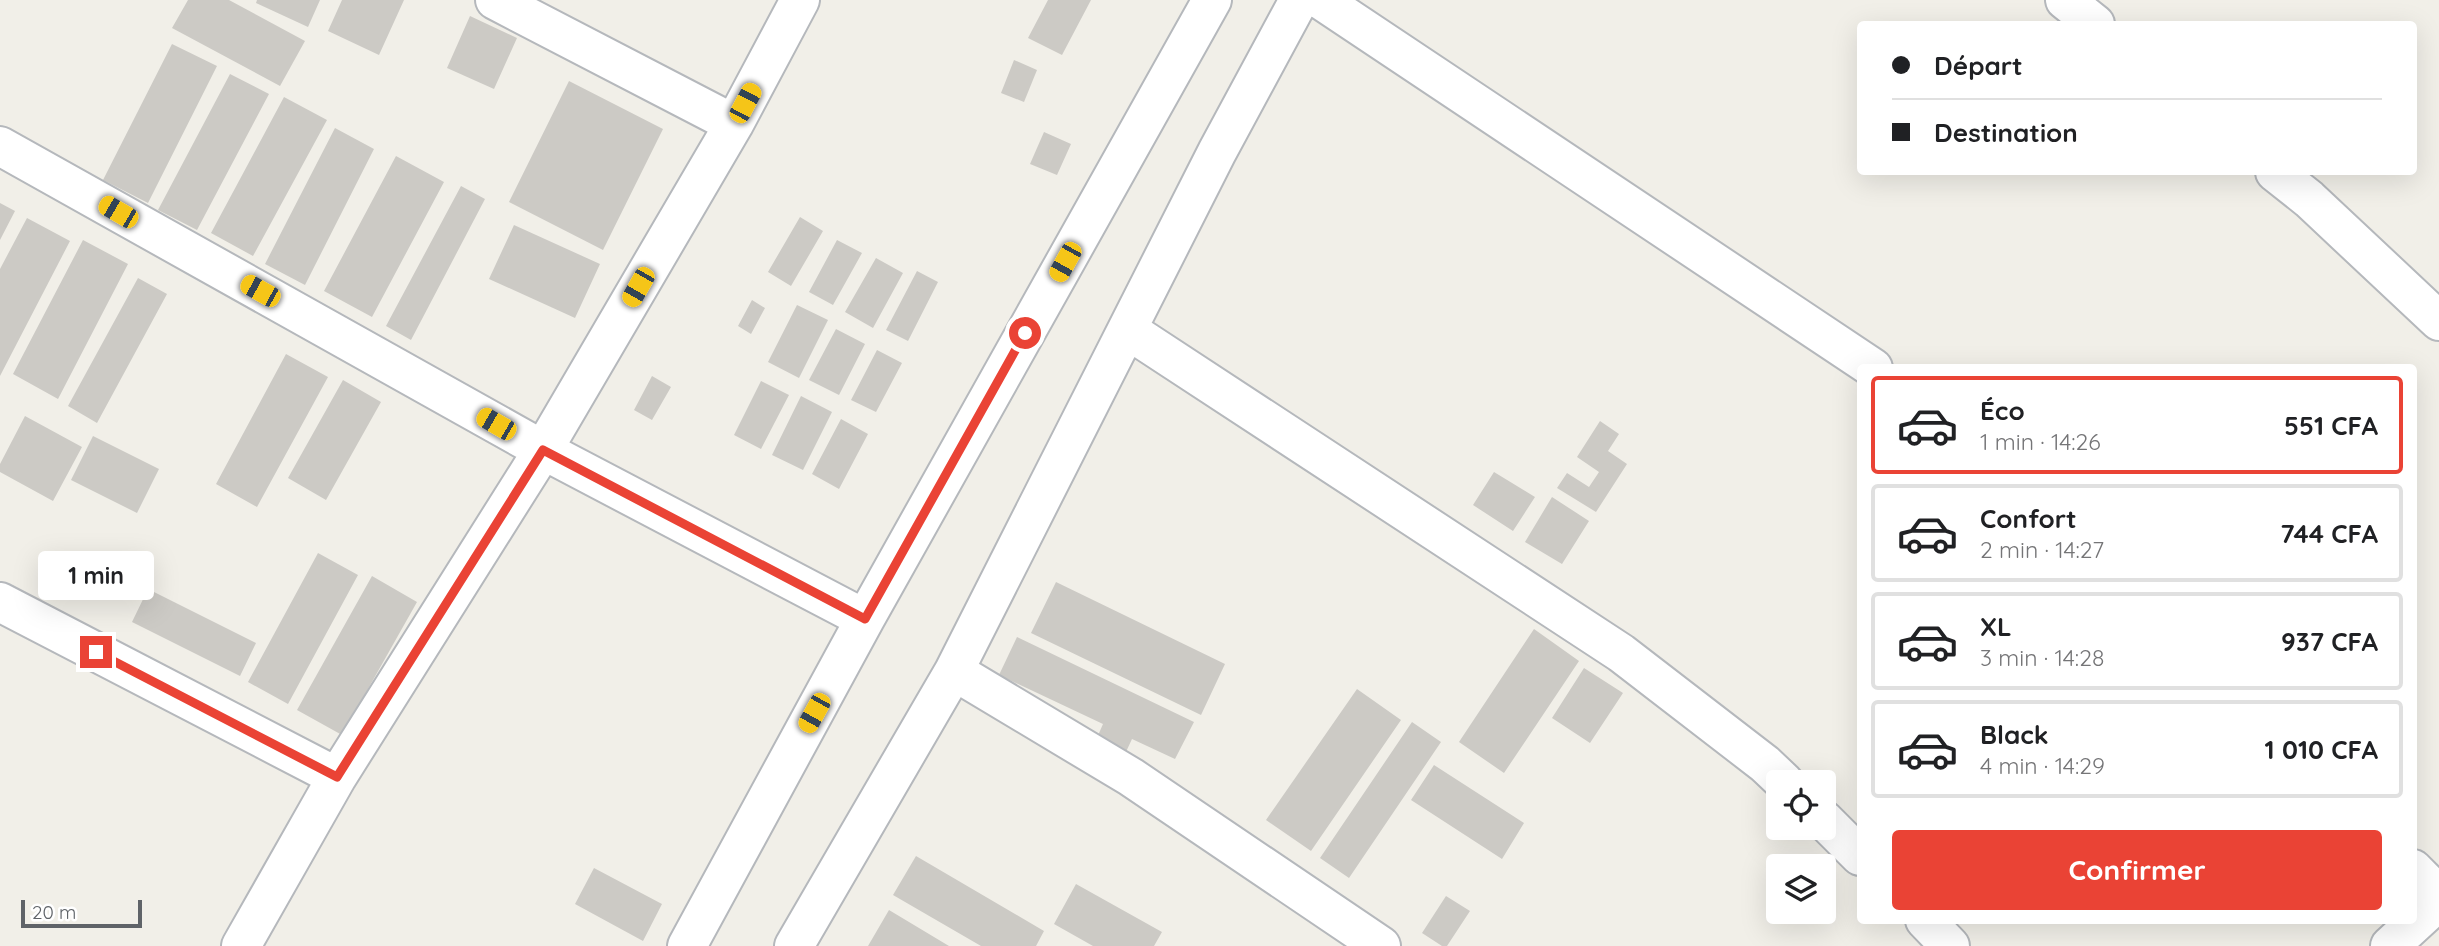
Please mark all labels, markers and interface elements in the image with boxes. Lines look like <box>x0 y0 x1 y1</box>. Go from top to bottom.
text: Départ <box>1934 49 2023 82</box>
car <box>726 80 765 126</box>
text: Destination <box>1934 116 2078 149</box>
car <box>95 192 142 232</box>
car <box>1046 239 1085 285</box>
car <box>619 264 658 310</box>
car <box>237 272 284 310</box>
route start <box>1009 317 1041 349</box>
icon: car <box>1896 394 1959 457</box>
text: Éco <box>1980 394 2025 427</box>
car <box>473 404 520 444</box>
text: 551 CFA <box>2284 409 2378 442</box>
text: 1 min · 14:26 <box>1980 427 2101 456</box>
icon: car <box>1896 502 1959 565</box>
text: Confort <box>1980 502 2077 535</box>
text: 744 CFA <box>2280 517 2378 550</box>
text: 2 min · 14:27 <box>1980 535 2104 564</box>
callout: 1 min <box>38 550 154 600</box>
text: 1 min <box>68 561 124 590</box>
icon: car <box>1896 610 1959 673</box>
text: XL <box>1980 610 2012 643</box>
text: 937 CFA <box>2281 625 2378 658</box>
route end <box>80 636 112 668</box>
text: 3 min · 14:28 <box>1980 643 2104 672</box>
car <box>795 690 834 736</box>
icon: car <box>1896 718 1959 781</box>
text: Black <box>1980 718 2049 751</box>
text: 1 010 CFA <box>2265 733 2378 766</box>
text: 4 min · 14:29 <box>1980 751 2105 780</box>
map controls <box>1766 770 1836 924</box>
button: locate <box>1766 770 1836 840</box>
button: Confirmer <box>1892 830 2382 910</box>
button: layers <box>1766 854 1836 924</box>
scale bar <box>21 897 142 929</box>
text: 20 m <box>32 900 76 924</box>

